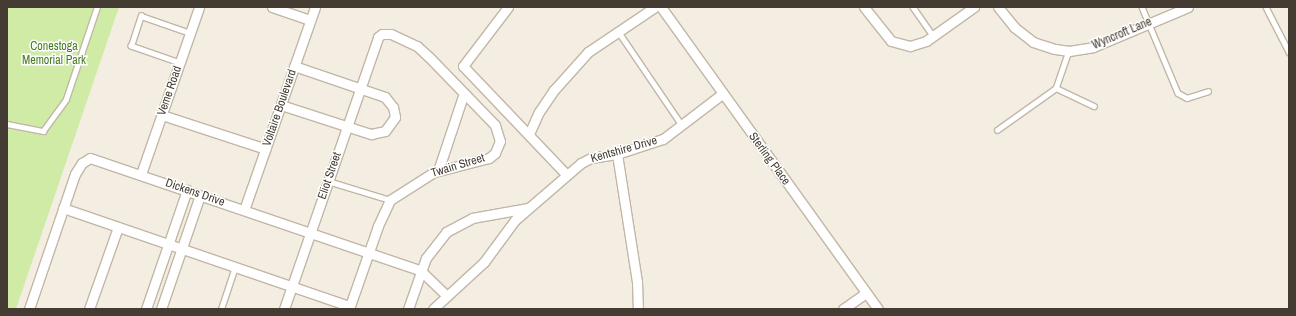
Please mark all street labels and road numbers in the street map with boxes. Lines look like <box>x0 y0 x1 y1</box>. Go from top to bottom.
street label: Wyncroft Lane <box>1090 15 1154 53</box>
street label: Veme Road <box>155 64 185 118</box>
street label: Voltaire Boulevard <box>260 68 300 148</box>
street label: Sterling Place <box>745 130 793 188</box>
street label: Kentshire Drive <box>589 134 659 166</box>
street label: Eliot Street <box>315 151 345 201</box>
street label: Twain Street <box>429 151 487 181</box>
street label: Dickens Drive <box>163 176 227 210</box>

